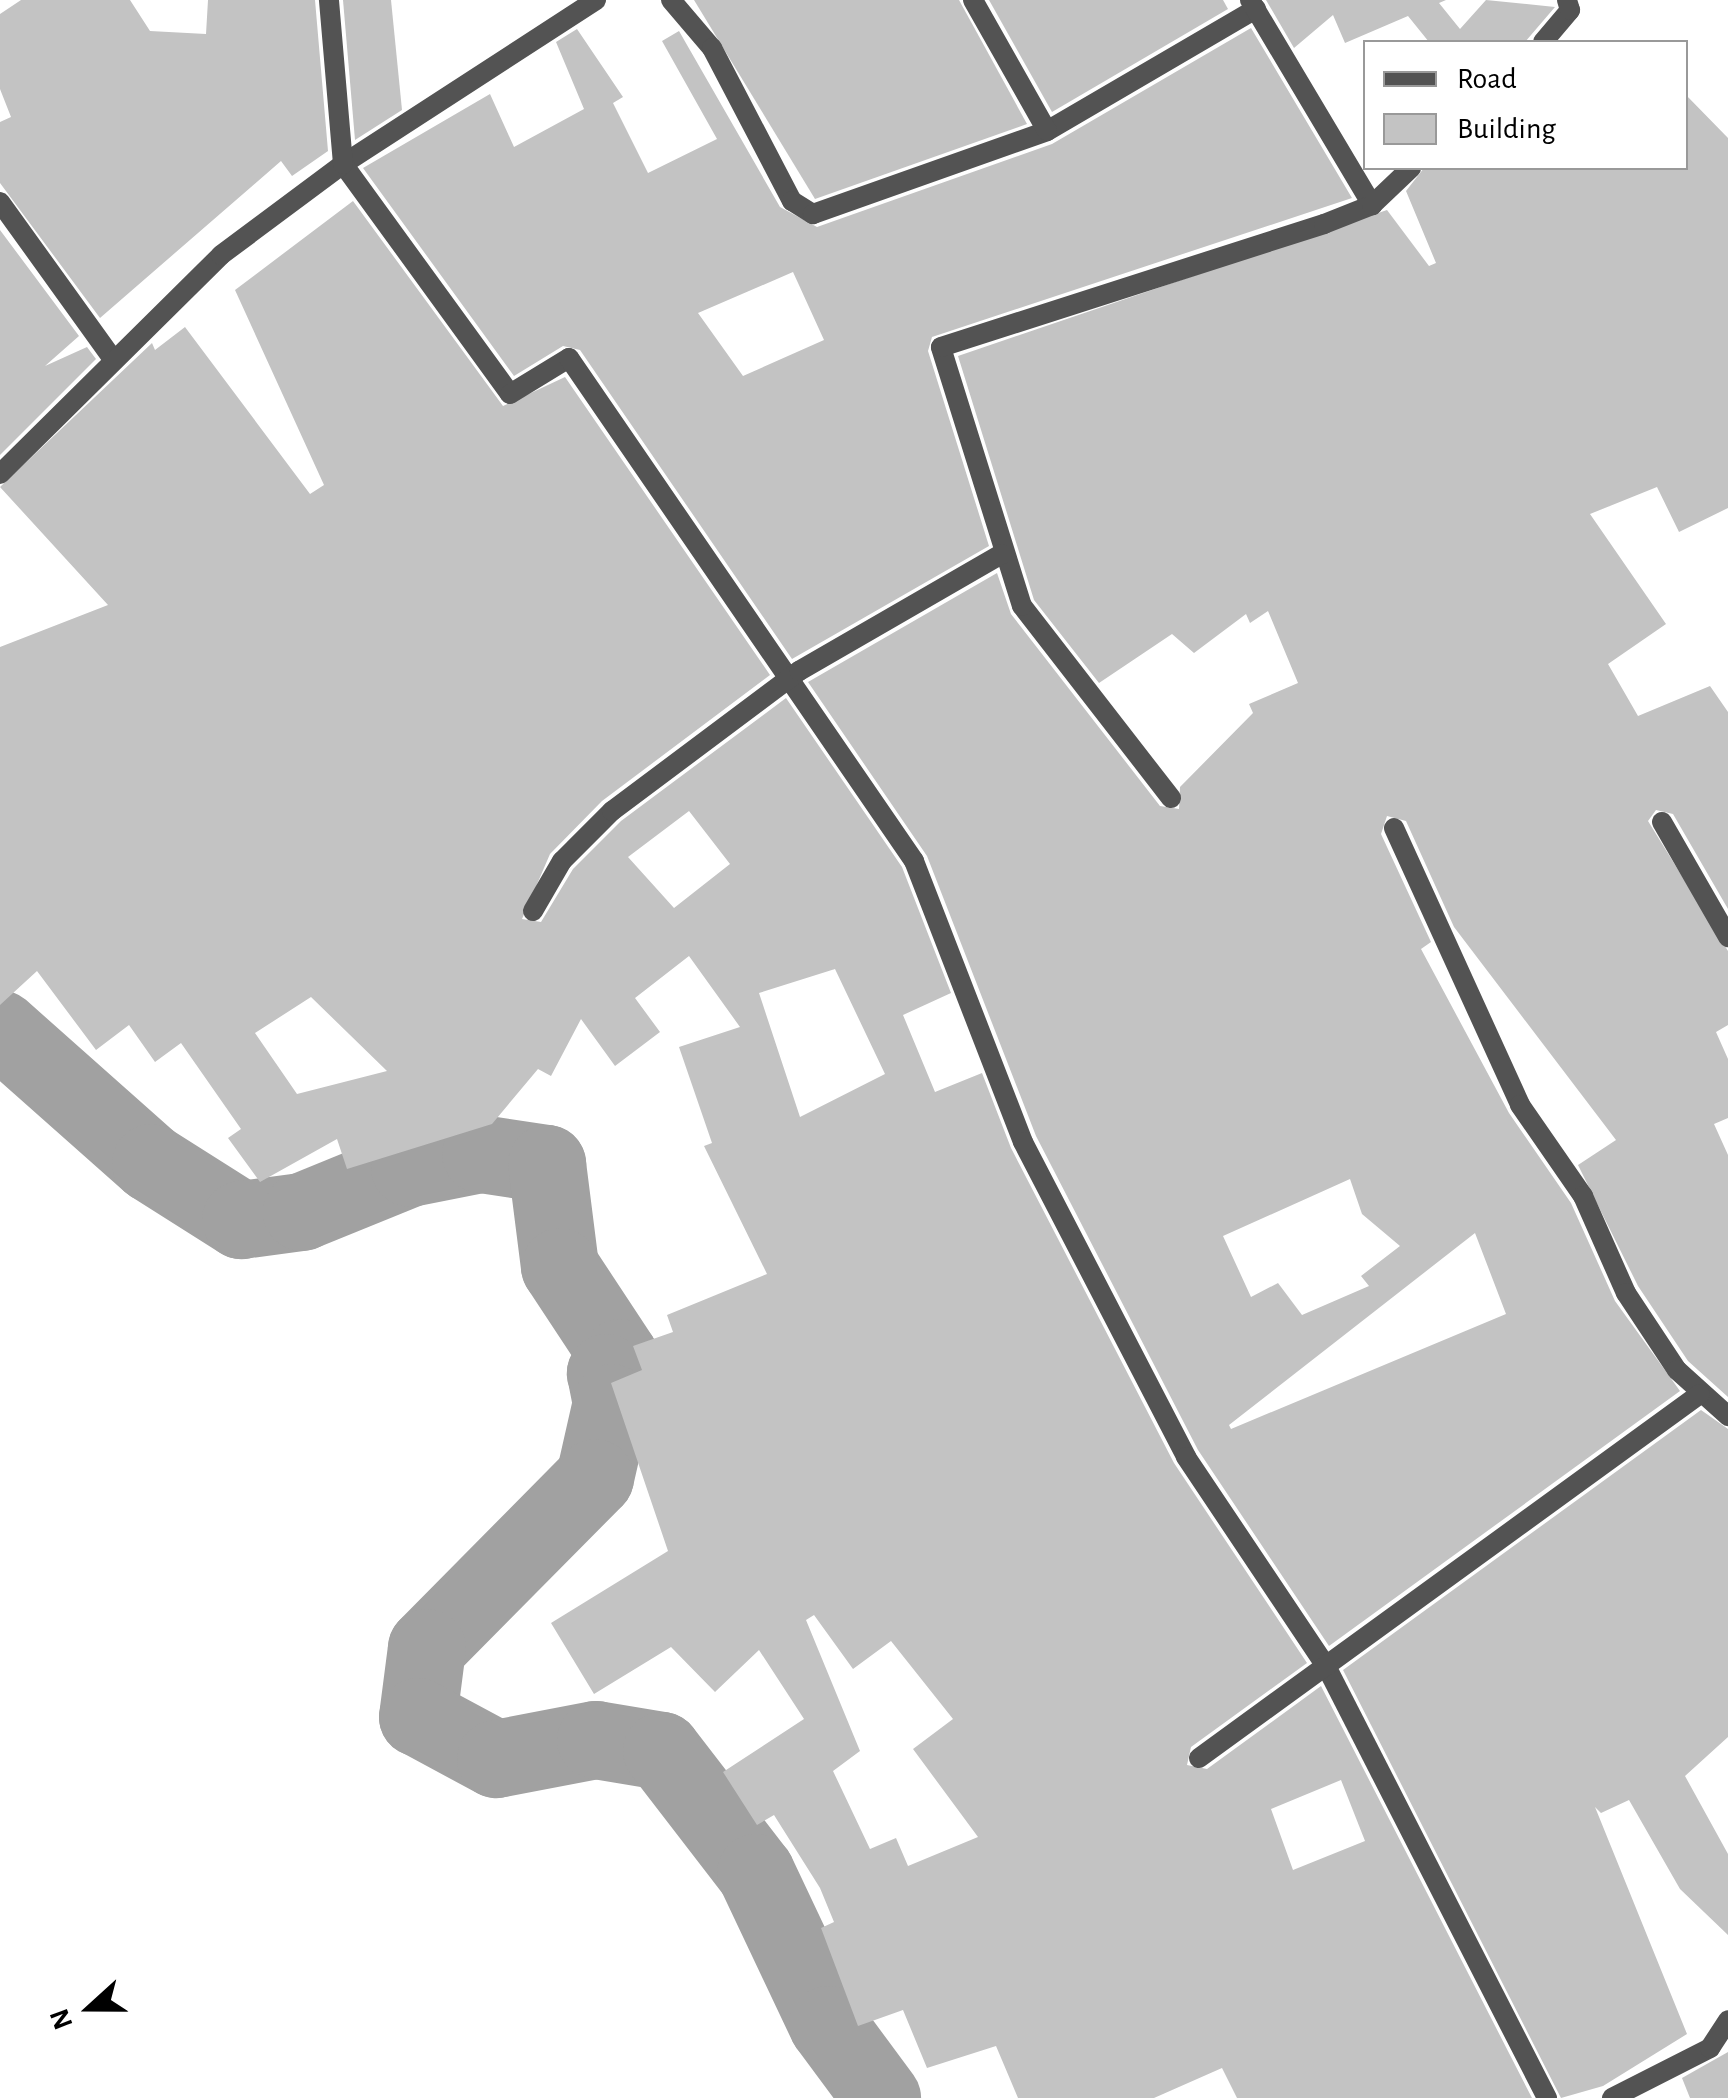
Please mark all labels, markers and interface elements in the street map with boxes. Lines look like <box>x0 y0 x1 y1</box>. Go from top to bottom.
legend <box>1363 40 1688 170</box>
text: Road <box>1457 64 1517 94</box>
text: Building <box>1457 114 1556 144</box>
north arrow <box>40 1958 140 2058</box>
text: N <box>45 2005 79 2033</box>

